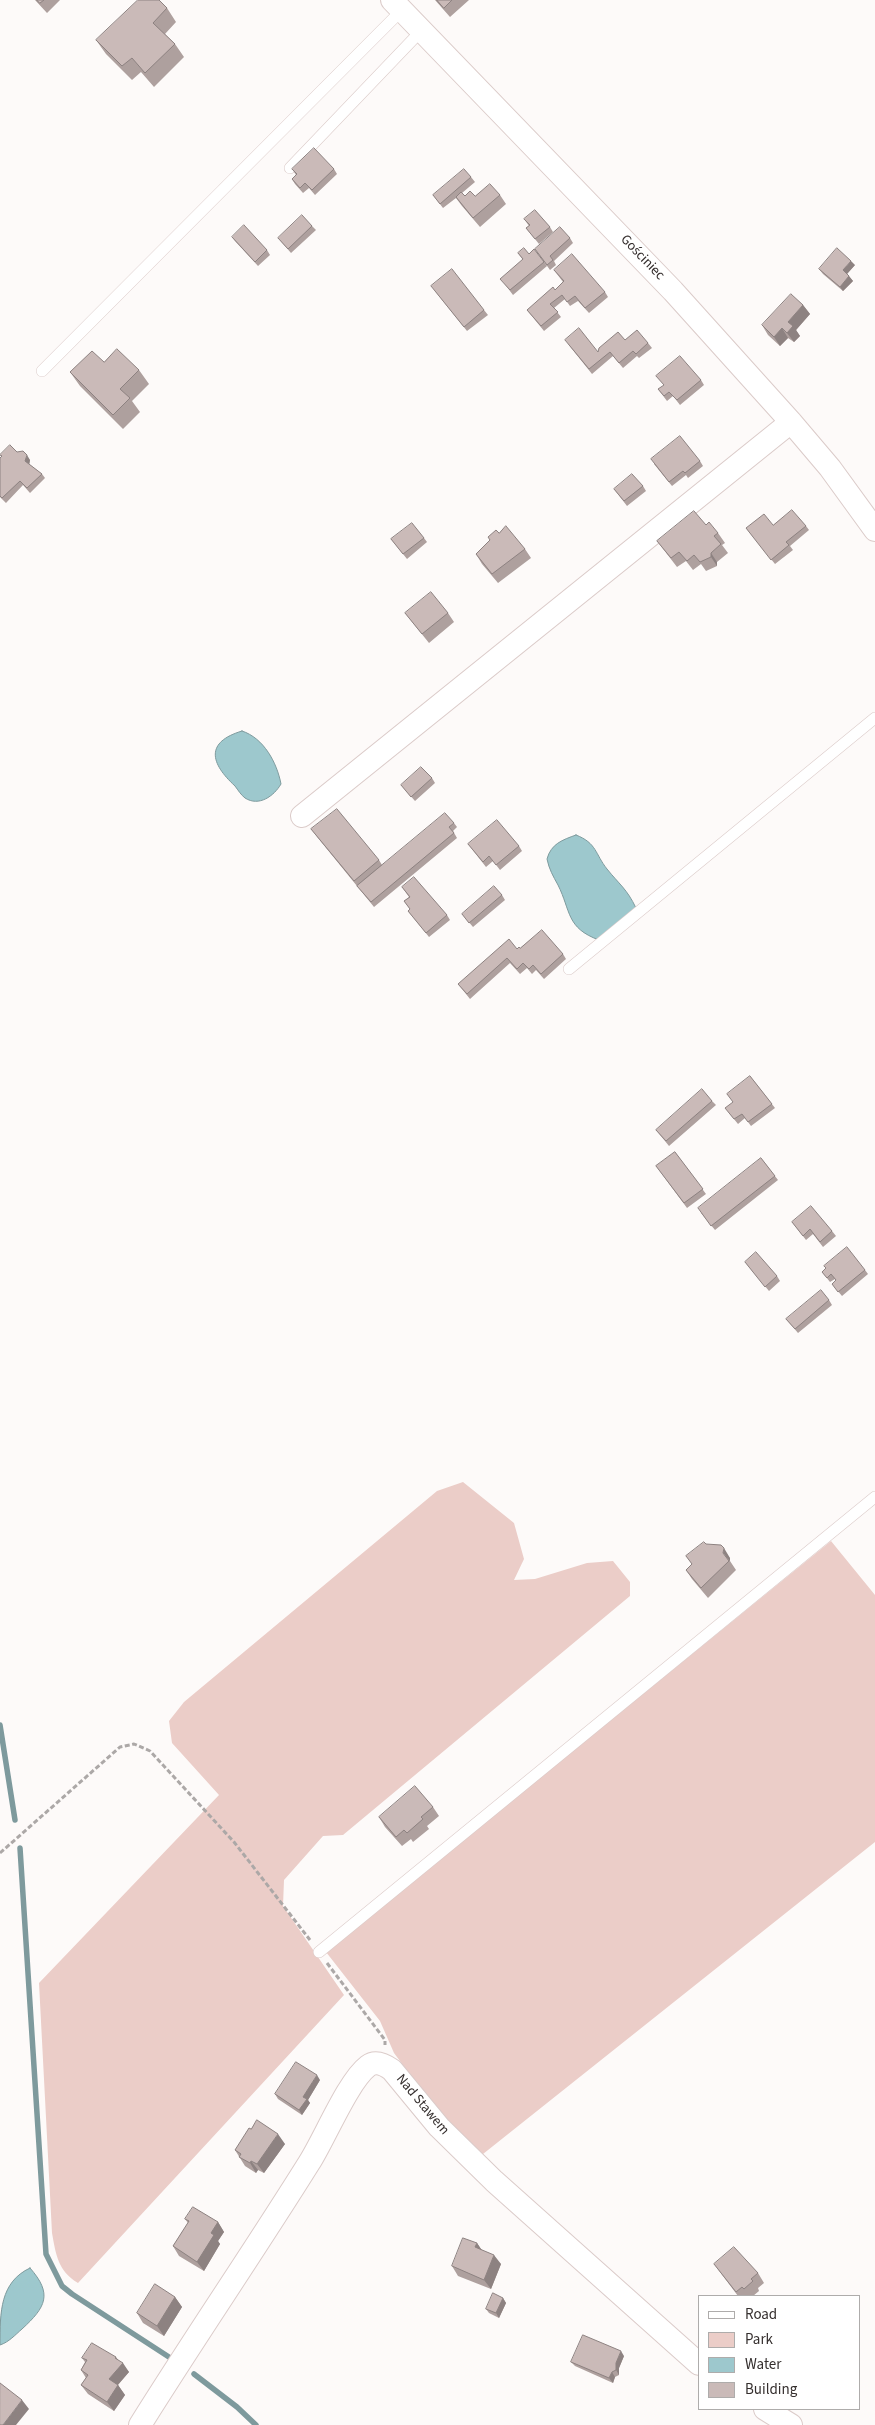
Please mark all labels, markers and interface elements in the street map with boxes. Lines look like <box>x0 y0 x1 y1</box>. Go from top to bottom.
street label: Gościniec <box>616 232 668 284</box>
street label: Nad Stawem <box>392 2071 452 2139</box>
legend <box>698 2295 860 2410</box>
text: Road <box>745 2304 777 2325</box>
text: Park <box>745 2329 773 2350</box>
text: Water <box>745 2354 781 2375</box>
text: Building <box>745 2379 797 2400</box>

